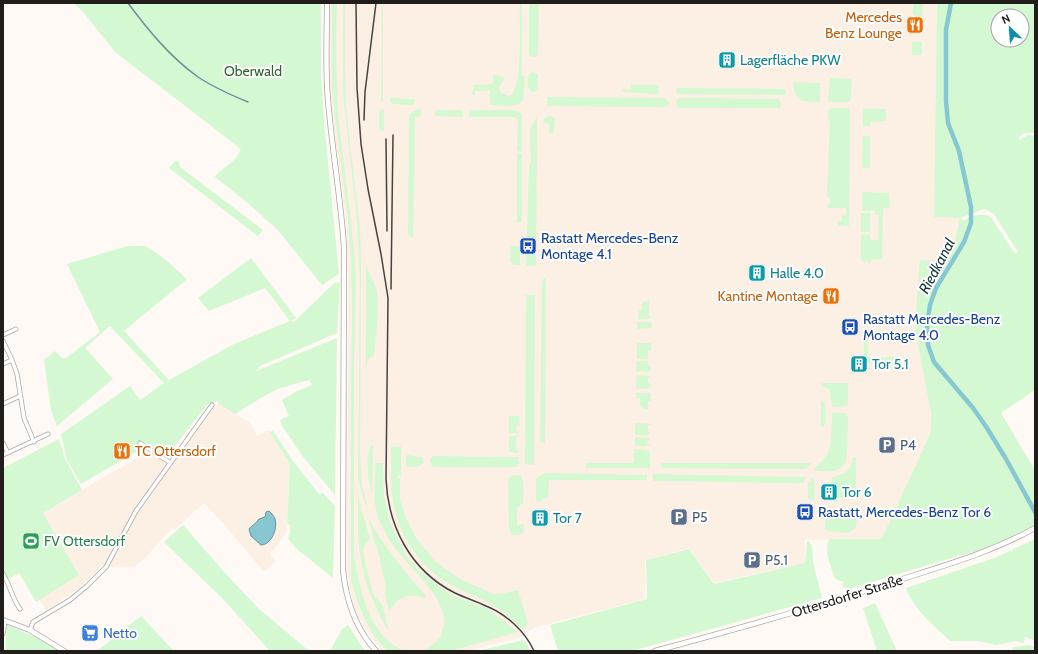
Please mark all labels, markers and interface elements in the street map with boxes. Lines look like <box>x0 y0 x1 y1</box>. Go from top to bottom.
place label: Mercedes Benz Lounge <box>825 8 902 42</box>
north arrow <box>990 8 1030 48</box>
text: N <box>999 11 1012 27</box>
restaurant icon: Mercedes Benz Lounge <box>905 15 925 35</box>
building icon: Lagerfläche PKW <box>717 50 737 70</box>
place label: Lagerfläche PKW <box>740 51 841 69</box>
park label: Oberwald <box>224 62 282 80</box>
place label: Rastatt Mercedes-Benz Montage 4.1 <box>541 229 679 263</box>
water label: Riedkanal <box>915 235 959 297</box>
bus stop icon: Rastatt Mercedes-Benz Montage 4.1 <box>518 236 538 256</box>
building icon: Halle 4.0 <box>747 263 767 283</box>
place label: Halle 4.0 <box>770 264 824 282</box>
restaurant icon: Kantine Montage <box>821 286 841 306</box>
place label: Kantine Montage <box>718 287 818 305</box>
place label: Rastatt Mercedes-Benz Montage 4.0 <box>863 310 1001 344</box>
bus stop icon: Rastatt Mercedes-Benz Montage 4.0 <box>840 317 860 337</box>
building icon: Tor 5.1 <box>849 354 869 374</box>
place label: Tor 5.1 <box>872 355 908 373</box>
parking icon: P4 <box>877 435 897 455</box>
place label: P4 <box>900 436 916 454</box>
restaurant icon: TC Ottersdorf <box>112 441 132 461</box>
place label: TC Ottersdorf <box>135 442 216 460</box>
building icon: Tor 6 <box>819 482 839 502</box>
place label: Tor 6 <box>842 483 872 501</box>
bus stop icon: Rastatt, Mercedes-Benz Tor 6 <box>795 502 815 522</box>
place label: Rastatt, Mercedes-Benz Tor 6 <box>818 503 991 521</box>
parking icon: P5 <box>669 507 689 527</box>
building icon: Tor 7 <box>530 508 550 528</box>
place label: P5 <box>692 508 708 526</box>
place label: Tor 7 <box>553 509 582 527</box>
sports icon: FV Ottersdorf <box>21 531 41 551</box>
place label: FV Ottersdorf <box>44 532 125 550</box>
parking icon: P5.1 <box>742 550 762 570</box>
place label: P5.1 <box>765 551 788 569</box>
street label: Ottersdorfer Straße <box>789 570 905 622</box>
supermarket icon: Netto <box>80 623 100 643</box>
place label: Netto <box>103 624 137 642</box>

